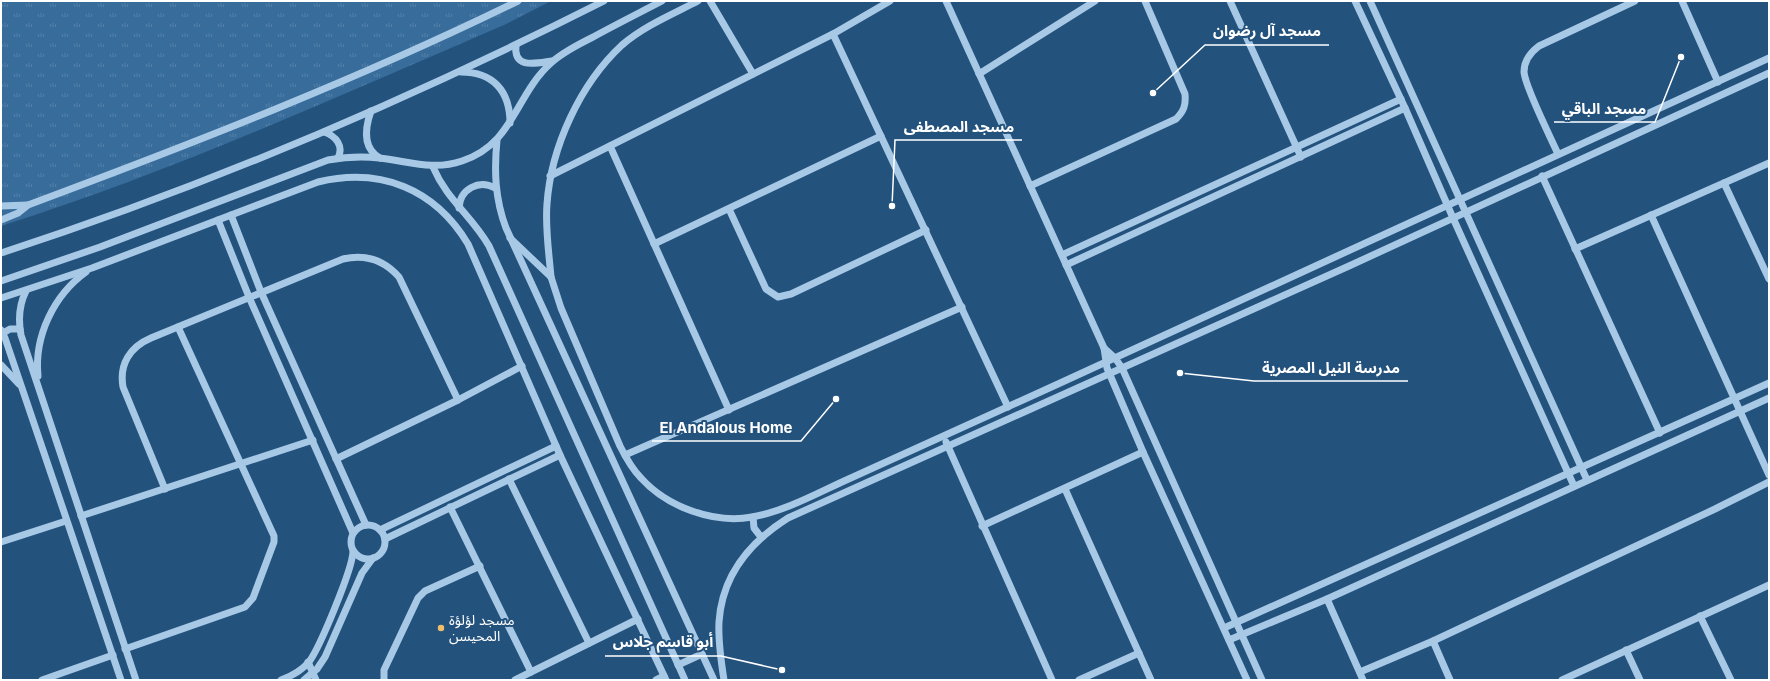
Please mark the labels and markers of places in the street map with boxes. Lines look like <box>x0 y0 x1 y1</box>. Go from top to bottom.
callout: مسجد آل رضوان <box>1205 18 1329 45</box>
callout: مسجد الباقي <box>1554 95 1655 122</box>
callout: مسجد المصطفى <box>895 113 1022 140</box>
callout: مدرسة النيل المصرية <box>1254 354 1408 381</box>
callout: El Andalous Home <box>652 414 801 441</box>
place label: مسجد لؤلؤة المحيسن <box>449 611 515 645</box>
marker: مسجد لؤلؤة المحيسن <box>436 623 446 633</box>
callout: أبو قاسم جلاس <box>605 629 721 656</box>

